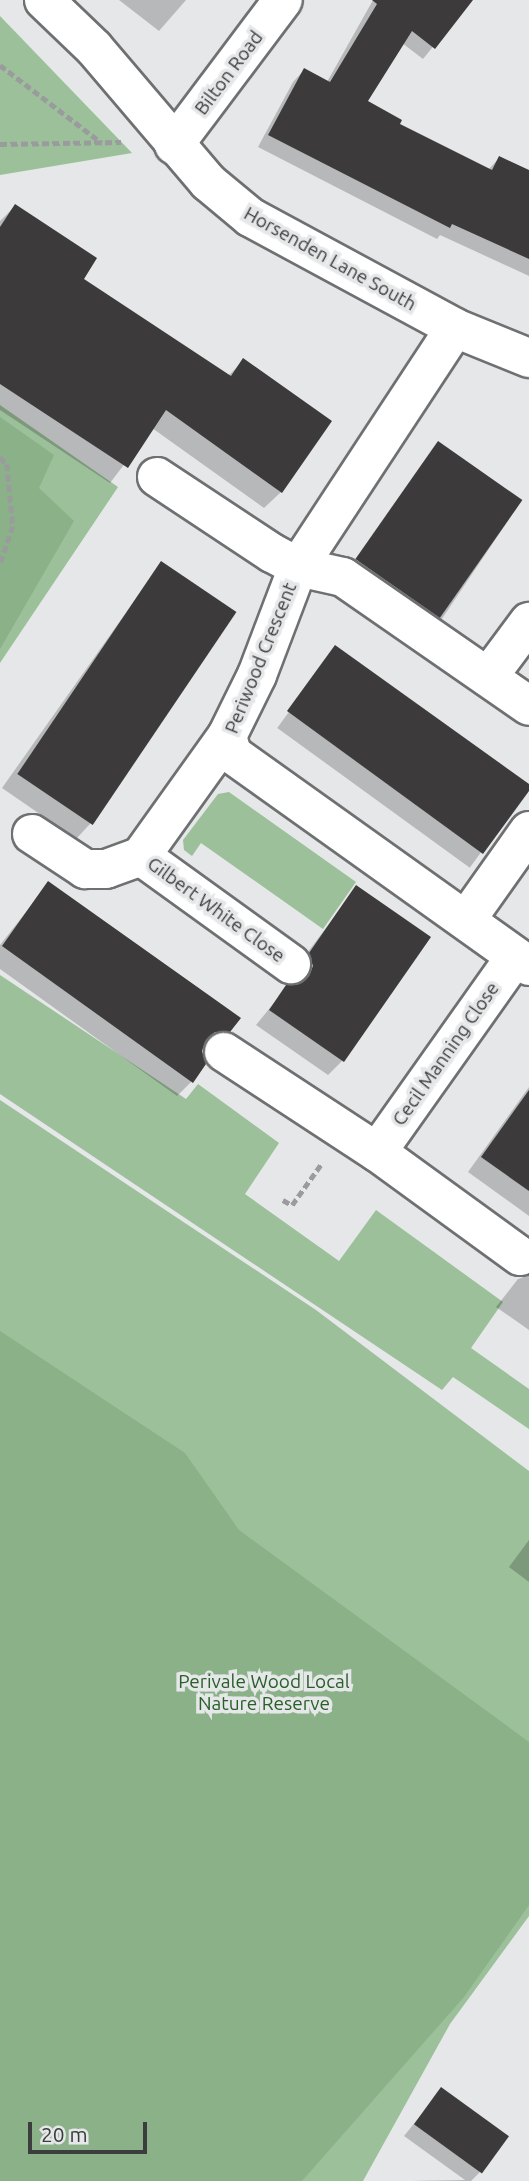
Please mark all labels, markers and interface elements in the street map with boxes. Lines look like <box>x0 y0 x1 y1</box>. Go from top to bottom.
street label: Bilton Road <box>190 27 268 119</box>
street label: Horsenden Lane South <box>240 202 420 316</box>
street label: Periwood Crescent <box>220 579 302 737</box>
street label: Gilbert White Close <box>143 852 289 968</box>
street label: Cecil Manning Close <box>388 978 504 1130</box>
park label: Perivale Wood Local Nature Reserve <box>178 1671 350 1715</box>
scale bar <box>32 2108 150 2152</box>
text: 20 m <box>41 2122 88 2146</box>

